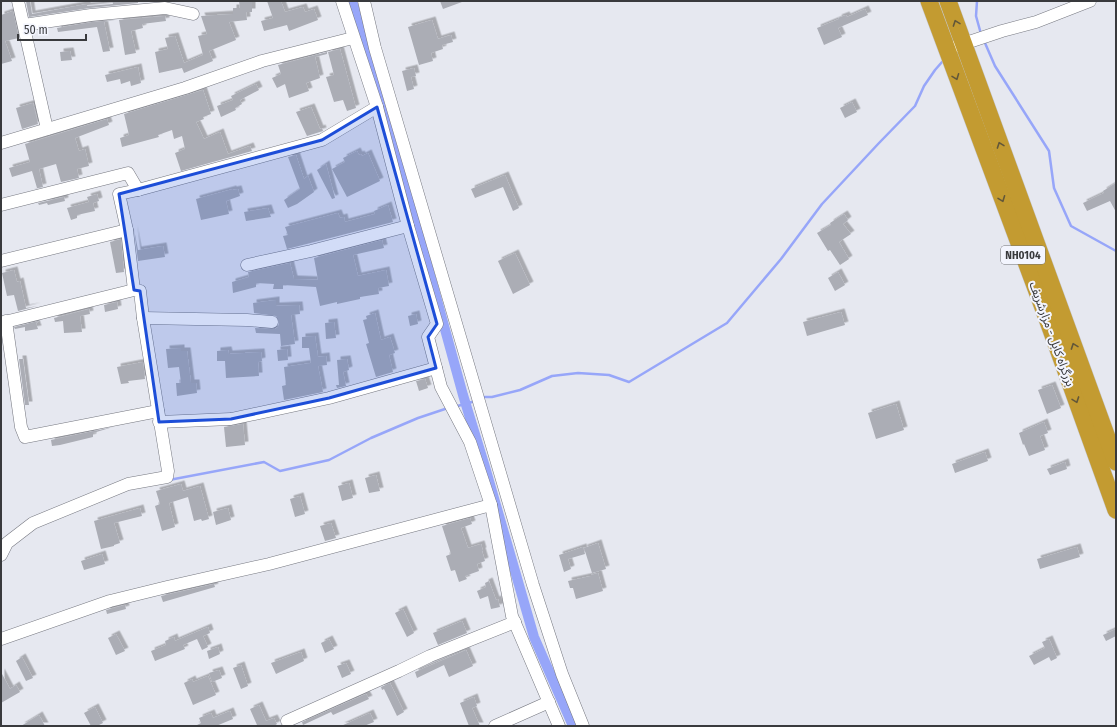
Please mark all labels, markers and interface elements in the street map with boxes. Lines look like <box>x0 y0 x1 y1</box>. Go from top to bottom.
scale bar <box>18 16 86 42</box>
one-way arrow <box>952 20 961 27</box>
text: 50 m <box>24 23 48 37</box>
one-way arrow <box>952 74 960 81</box>
one-way arrow <box>997 142 1005 149</box>
one-way arrow <box>998 195 1006 202</box>
road number: NH0104 <box>1001 246 1045 264</box>
street label: بزرگراه کابل - مزارشریف <box>1026 280 1077 388</box>
one-way arrow <box>1070 343 1078 350</box>
one-way arrow <box>1072 396 1080 403</box>

